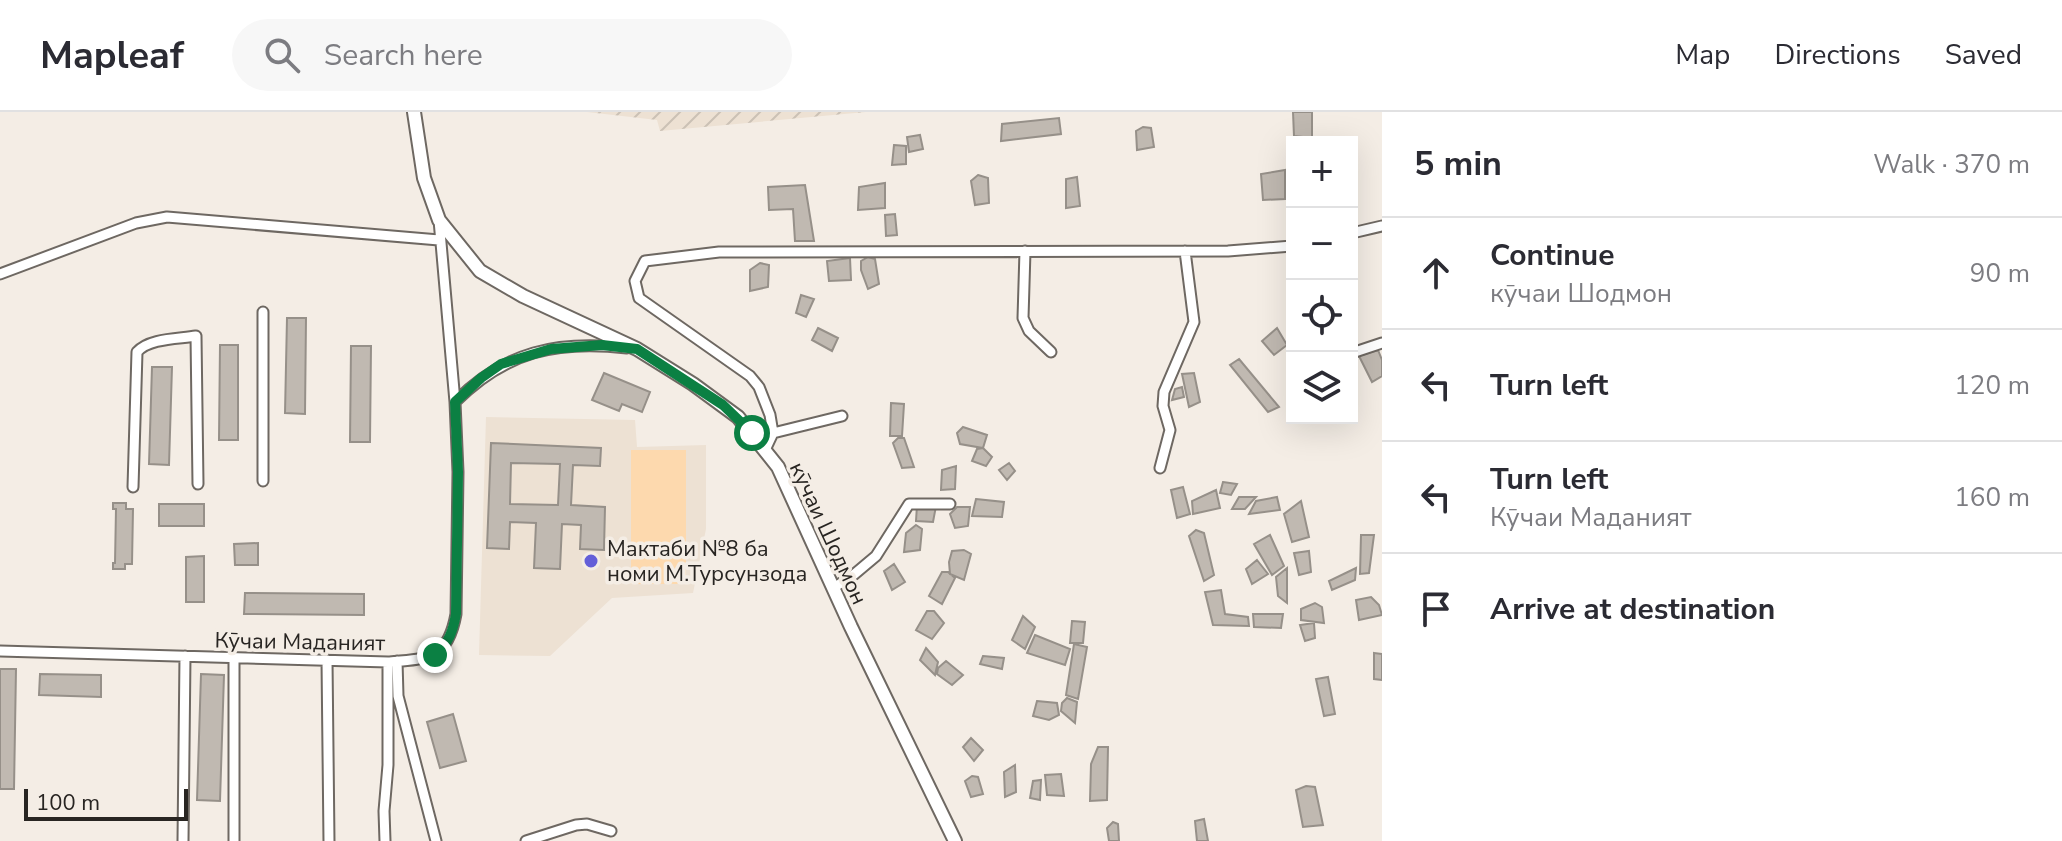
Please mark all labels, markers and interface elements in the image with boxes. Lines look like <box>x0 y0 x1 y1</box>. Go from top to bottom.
search box <box>232 19 792 91</box>
text: Mapleaf <box>40 30 184 81</box>
icon: search <box>260 33 304 77</box>
text: Search here <box>324 35 483 76</box>
text: Map <box>1675 36 1730 74</box>
text: Directions <box>1774 36 1901 74</box>
text: Saved <box>1945 36 2022 74</box>
map controls <box>1286 136 1358 424</box>
button: + <box>1286 136 1358 208</box>
text: 5 min <box>1414 141 1502 187</box>
text: Walk · 370 m <box>1873 147 2030 182</box>
button: − <box>1286 208 1358 280</box>
text: Continue <box>1490 235 1615 276</box>
icon: ahead <box>1414 251 1458 295</box>
text: 90 m <box>1970 256 2030 291</box>
text: кӯчаи Шодмон <box>1490 276 1672 311</box>
button: locate <box>1286 280 1358 352</box>
button: layers <box>1286 352 1358 424</box>
icon: left <box>1414 363 1458 407</box>
text: Turn left <box>1490 365 1608 406</box>
text: 120 m <box>1954 368 2030 403</box>
route start <box>734 415 770 451</box>
street label: кӯчаи Шодмон <box>782 457 874 610</box>
text: Turn left <box>1490 459 1608 500</box>
icon: left <box>1414 475 1458 519</box>
text: 160 m <box>1954 480 2030 515</box>
text: Кӯчаи Маданият <box>1490 500 1692 535</box>
place label: Мактаби №8 ба номи М.Турсунзода <box>607 534 807 589</box>
marker: Мактаби №8 ба номи М.Турсунзода <box>582 552 600 570</box>
icon: arrive <box>1414 587 1458 631</box>
text: Arrive at destination <box>1490 589 1775 630</box>
street label: Кӯчаи Маданият <box>214 626 386 658</box>
route end <box>417 637 453 673</box>
scale bar <box>24 785 188 821</box>
text: 100 m <box>36 788 100 818</box>

